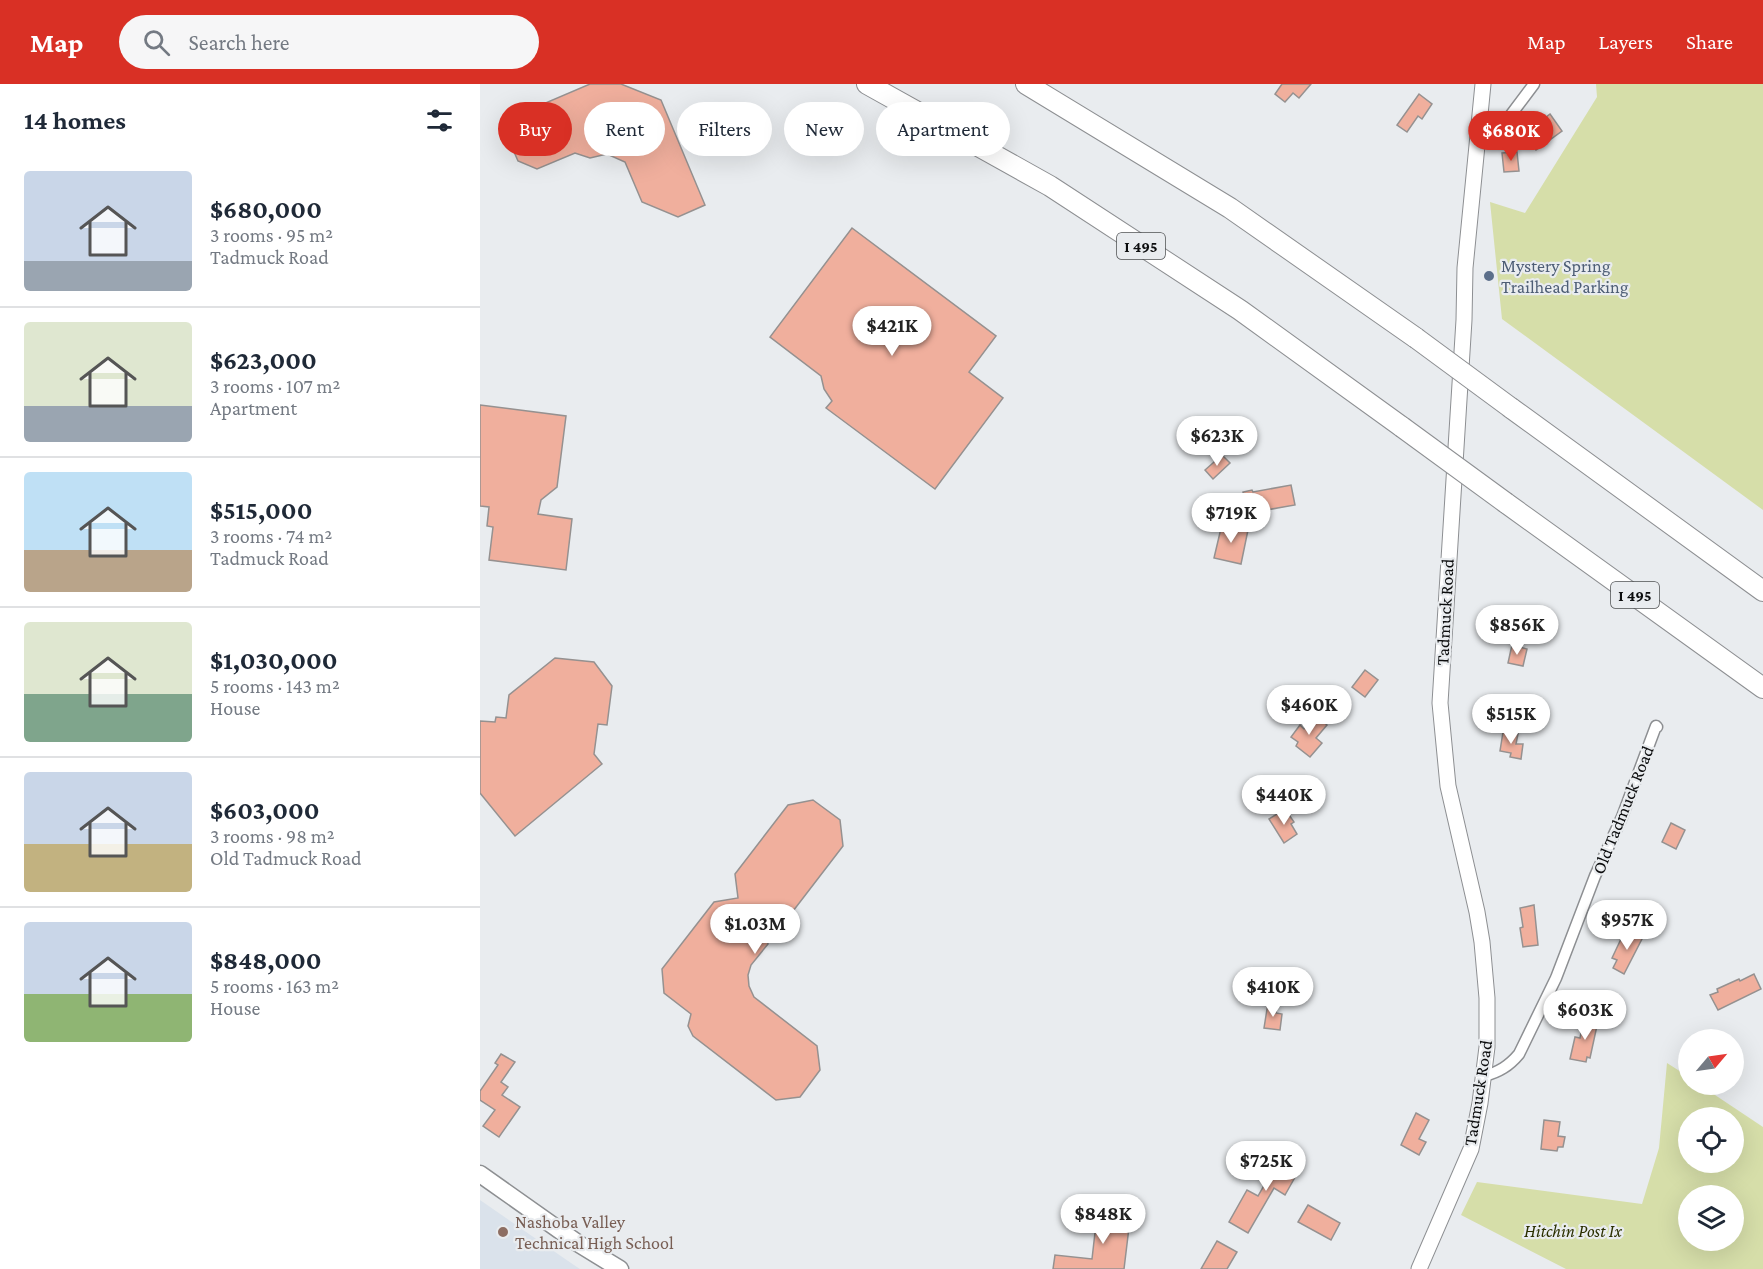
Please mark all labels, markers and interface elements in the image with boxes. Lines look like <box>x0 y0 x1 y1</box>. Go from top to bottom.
search box <box>119 15 539 69</box>
icon: search <box>140 26 173 59</box>
text: Map <box>30 27 83 58</box>
text: Search here <box>188 30 289 55</box>
text: Map <box>1527 30 1566 54</box>
text: Layers <box>1599 30 1653 54</box>
text: Share <box>1686 30 1733 54</box>
chip: Buy <box>498 102 572 156</box>
chip: Rent <box>584 102 665 156</box>
chip: Filters <box>677 102 772 156</box>
chip: New <box>784 102 864 156</box>
chip: Apartment <box>876 102 1010 156</box>
icon: filters <box>423 104 456 137</box>
text: 14 homes <box>24 106 126 135</box>
pin: $680K <box>1469 111 1553 162</box>
text: $680K <box>1482 119 1540 141</box>
icon: home <box>72 195 144 267</box>
text: $680,000 <box>210 195 322 224</box>
text: 3 rooms · 95 m² <box>210 224 333 246</box>
road number: I 495 <box>1117 233 1165 259</box>
text: Tadmuck Road <box>210 246 329 268</box>
place label: Mystery Spring Trailhead Parking <box>1501 256 1629 297</box>
marker: Mystery Spring Trailhead Parking <box>1482 269 1496 283</box>
pin: $421K <box>850 306 934 357</box>
text: $421K <box>866 314 918 336</box>
icon: home <box>72 346 144 418</box>
text: $623,000 <box>210 346 317 375</box>
text: 3 rooms · 107 m² <box>210 375 340 397</box>
text: Apartment <box>210 397 297 419</box>
pin: $623K <box>1175 416 1259 467</box>
text: $623K <box>1190 424 1244 446</box>
pin: $719K <box>1189 493 1273 544</box>
icon: home <box>72 496 144 568</box>
text: $515,000 <box>210 496 312 525</box>
text: $719K <box>1206 501 1256 523</box>
text: 3 rooms · 74 m² <box>210 525 332 547</box>
text: Tadmuck Road <box>210 547 329 569</box>
street label: Tadmuck Road <box>1432 558 1458 666</box>
road number: I 495 <box>1611 582 1659 608</box>
pin: $856K <box>1475 605 1559 656</box>
text: $856K <box>1489 613 1545 635</box>
icon: home <box>72 646 144 718</box>
text: $1,030,000 <box>210 646 338 675</box>
text: 5 rooms · 143 m² <box>210 675 340 697</box>
pin: $460K <box>1267 685 1351 736</box>
text: $460K <box>1281 693 1337 715</box>
pin: $515K <box>1469 694 1553 745</box>
text: House <box>210 697 260 719</box>
text: $515K <box>1486 702 1536 724</box>
street label: Old Tadmuck Road <box>1588 743 1658 877</box>
pin: $440K <box>1242 775 1326 826</box>
text: $440K <box>1256 783 1312 805</box>
icon: home <box>72 796 144 868</box>
text: $603,000 <box>210 796 320 825</box>
text: 3 rooms · 98 m² <box>210 825 335 847</box>
text: Old Tadmuck Road <box>210 847 362 869</box>
pin: $957K <box>1585 900 1669 951</box>
pin: $1.03M <box>706 904 804 955</box>
text: $957K <box>1601 908 1653 930</box>
text: $1.03M <box>724 912 786 934</box>
icon: home <box>72 946 144 1018</box>
text: $848,000 <box>210 946 322 975</box>
pin: $410K <box>1231 967 1315 1018</box>
text: 5 rooms · 163 m² <box>210 975 339 997</box>
text: $410K <box>1246 975 1300 997</box>
pin: $603K <box>1543 990 1627 1041</box>
text: House <box>210 997 260 1019</box>
text: $603K <box>1557 998 1613 1020</box>
north arrow <box>1678 1029 1744 1095</box>
map controls <box>1678 1029 1744 1251</box>
street label: Tadmuck Road <box>1460 1038 1496 1147</box>
button: locate <box>1678 1107 1744 1173</box>
pin: $725K <box>1224 1141 1308 1192</box>
text: $725K <box>1240 1149 1292 1171</box>
button: layers <box>1678 1185 1744 1251</box>
pin: $848K <box>1061 1194 1145 1245</box>
text: $848K <box>1075 1202 1131 1224</box>
place label: Nashoba Valley Technical High School <box>515 1212 674 1253</box>
park label: Hitchin Post Ix <box>1524 1221 1622 1241</box>
marker: Nashoba Valley Technical High School <box>496 1225 510 1239</box>

